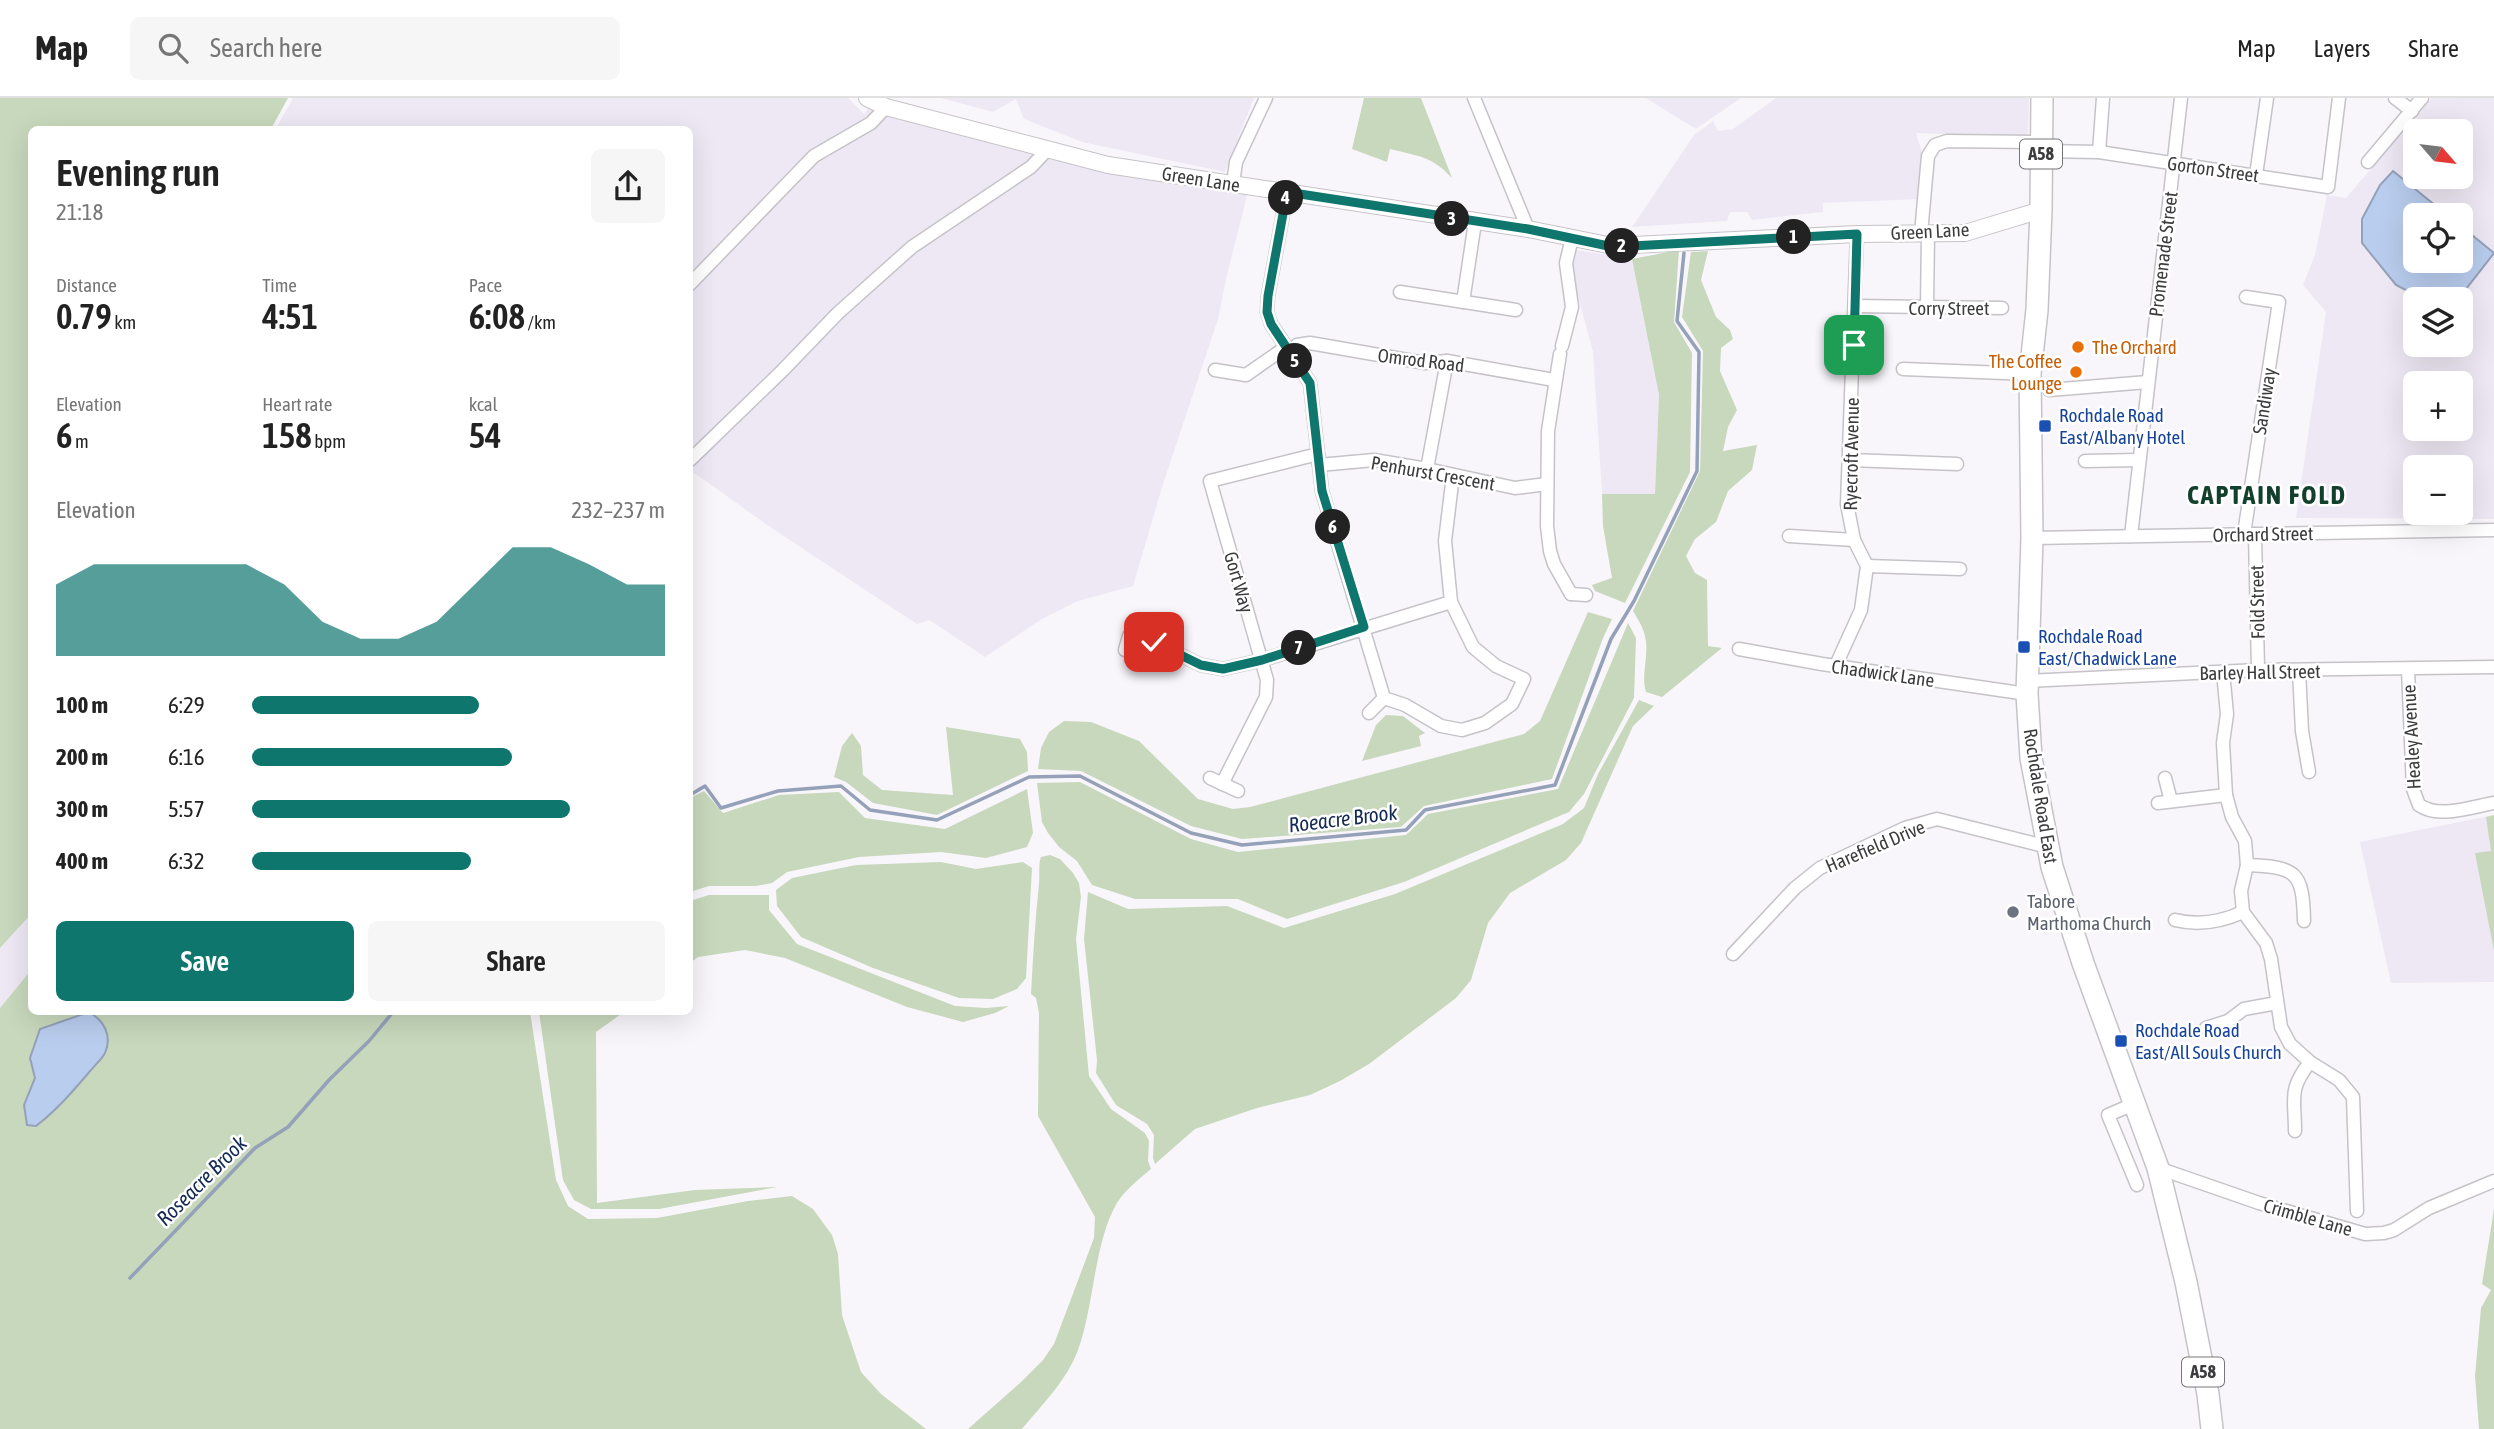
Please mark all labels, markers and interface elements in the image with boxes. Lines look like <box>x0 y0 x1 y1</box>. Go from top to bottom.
search box <box>130 17 620 80</box>
text: Map <box>35 29 88 67</box>
icon: search <box>154 29 192 67</box>
text: Search here <box>210 33 322 63</box>
text: Map <box>2237 35 2276 62</box>
text: Layers <box>2314 35 2370 62</box>
text: Share <box>2408 35 2459 62</box>
north arrow <box>2403 119 2473 189</box>
map controls <box>2403 119 2473 525</box>
road number: A58 <box>2020 140 2062 168</box>
button: share <box>591 149 665 223</box>
text: Evening run <box>56 151 220 194</box>
street label: Gorton Street <box>2166 152 2260 186</box>
street label: Green Lane <box>1160 162 1242 196</box>
pin: 4 <box>1268 180 1304 216</box>
text: 4 <box>1281 186 1290 208</box>
street label: Promenade Street <box>2144 190 2182 318</box>
text: 21:18 <box>56 199 103 225</box>
pin: 3 <box>1434 202 1470 236</box>
button: locate <box>2403 203 2473 273</box>
text: 3 <box>1447 207 1456 229</box>
street label: Green Lane <box>1890 218 1970 244</box>
pin: 1 <box>1776 220 1812 254</box>
text: 1 <box>1789 225 1798 247</box>
pin: 2 <box>1604 228 1640 264</box>
text: 2 <box>1617 234 1626 256</box>
text: Distance <box>56 274 117 296</box>
text: Time <box>262 274 297 296</box>
text: Pace <box>469 274 502 296</box>
button: layers <box>2403 287 2473 357</box>
text: 0.79 <box>56 296 112 336</box>
text: 4:51 <box>262 296 318 336</box>
text: 6:08 <box>469 296 525 336</box>
street label: Corry Street <box>1909 297 1989 319</box>
text: km <box>112 311 136 333</box>
text: /km <box>525 311 556 333</box>
pin <box>1824 315 1884 375</box>
icon: arrive <box>1835 326 1873 364</box>
place label: The Orchard <box>2092 336 2177 358</box>
marker: The Orchard <box>2070 339 2086 355</box>
pin: 5 <box>1278 344 1312 378</box>
street label: Omrod Road <box>1376 344 1466 376</box>
text: 5 <box>1290 349 1299 371</box>
place label: The Coffee Lounge <box>1989 350 2062 394</box>
marker: The Coffee Lounge <box>2068 364 2084 380</box>
street label: Sandiway <box>2248 366 2280 436</box>
button: + <box>2403 371 2473 441</box>
text: Elevation <box>56 393 122 415</box>
text: Heart rate <box>262 393 332 415</box>
text: kcal <box>469 393 498 415</box>
street label: Ryecroft Avenue <box>1839 397 1863 511</box>
place label: Rochdale Road East/Albany Hotel <box>2059 404 2185 448</box>
text: 6 <box>56 415 72 455</box>
text: 158 <box>262 415 312 455</box>
text: 54 <box>469 415 502 455</box>
marker: Rochdale Road East/Albany Hotel <box>2037 418 2053 434</box>
text: m <box>72 430 89 452</box>
text: bpm <box>312 430 346 452</box>
street label: Penhurst Crescent <box>1369 451 1497 495</box>
button: − <box>2403 455 2473 525</box>
district label: CAPTAIN FOLD <box>2187 480 2347 510</box>
text: Elevation <box>56 497 136 523</box>
text: 232–237 m <box>571 497 665 523</box>
pin: 6 <box>1316 510 1350 544</box>
text: 6 <box>1328 515 1337 537</box>
street label: Orchard Street <box>2212 522 2314 546</box>
street label: Gort Way <box>1220 549 1258 615</box>
street label: Fold Street <box>2245 565 2269 639</box>
pin <box>1124 612 1184 672</box>
icon: check <box>1135 623 1173 661</box>
place label: Rochdale Road East/Chadwick Lane <box>2038 625 2177 669</box>
pin: 7 <box>1282 630 1316 666</box>
text: 7 <box>1294 636 1303 658</box>
marker: Rochdale Road East/Chadwick Lane <box>2016 639 2032 655</box>
street label: Chadwick Lane <box>1830 655 1936 691</box>
street label: Barley Hall Street <box>2199 660 2321 684</box>
street label: Healey Avenue <box>2397 684 2425 790</box>
text: 100 m <box>56 692 108 718</box>
text: 6:29 <box>168 692 205 718</box>
street label: Rochdale Road East <box>2019 727 2063 865</box>
text: 200 m <box>56 744 108 770</box>
text: 6:16 <box>168 744 205 770</box>
text: 300 m <box>56 796 108 822</box>
text: 5:57 <box>168 796 205 822</box>
water label: Roeacre Brook <box>1287 799 1399 837</box>
street label: Harefield Drive <box>1822 815 1928 877</box>
text: 400 m <box>56 848 108 874</box>
text: 6:32 <box>168 848 205 874</box>
place label: Tabore Marthoma Church <box>2027 890 2152 934</box>
marker: Tabore Marthoma Church <box>2005 904 2021 920</box>
button: Save <box>56 921 354 1001</box>
button: Share <box>368 921 665 1001</box>
place label: Rochdale Road East/All Souls Church <box>2135 1019 2282 1063</box>
marker: Rochdale Road East/All Souls Church <box>2113 1033 2129 1049</box>
water label: Roseacre Brook <box>151 1130 252 1230</box>
street label: Crimble Lane <box>2261 1194 2355 1240</box>
road number: A58 <box>2182 1358 2224 1386</box>

